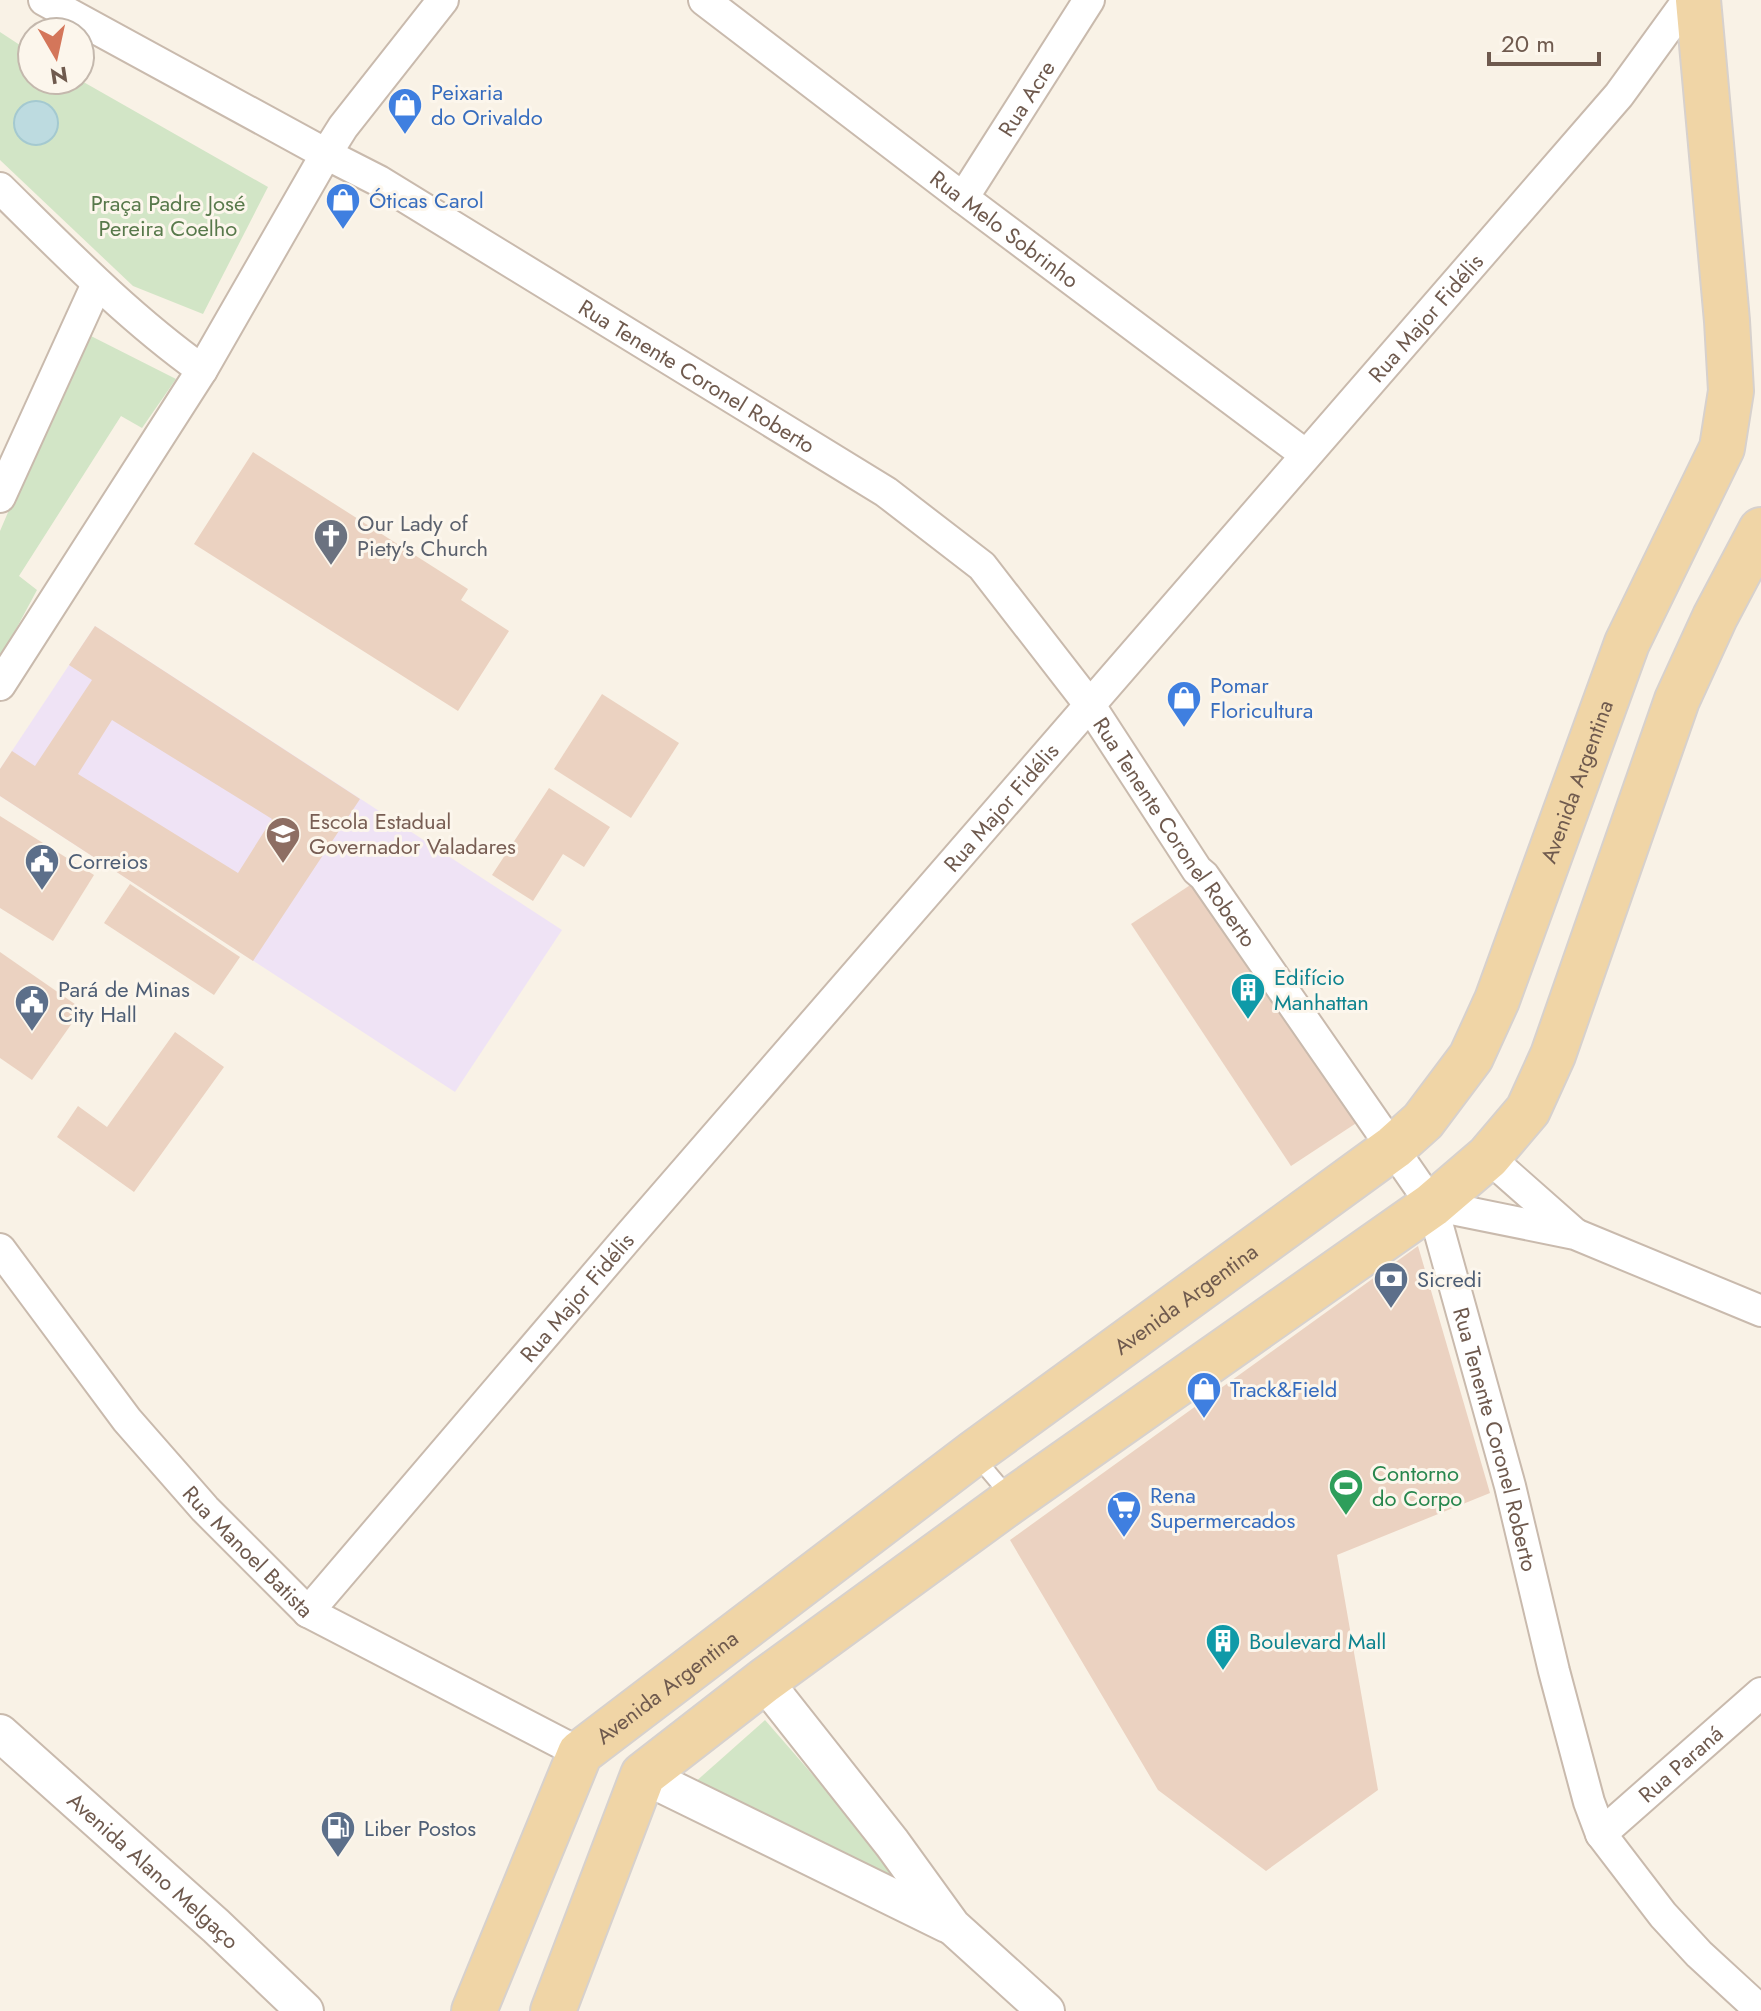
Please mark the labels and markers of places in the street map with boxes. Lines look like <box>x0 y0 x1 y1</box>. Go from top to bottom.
place label: Peixaria do Orivaldo <box>431 76 543 133</box>
shop icon: Peixaria do Orivaldo <box>386 86 424 136</box>
shop icon: Óticas Carol <box>324 181 362 231</box>
place label: Óticas Carol <box>369 184 484 216</box>
place label: Our Lady of Piety's Church <box>357 507 488 564</box>
church icon: Our Lady of Piety's Church <box>312 517 350 567</box>
place label: Pomar Floricultura <box>1210 669 1313 726</box>
shop icon: Pomar Floricultura <box>1165 679 1203 729</box>
place label: Escola Estadual Governador Valadares <box>309 805 516 862</box>
school or university icon: Escola Estadual Governador Valadares <box>264 815 302 865</box>
public building icon: Correios <box>23 842 61 892</box>
place label: Correios <box>68 845 148 877</box>
place label: Edifício Manhattan <box>1274 961 1369 1018</box>
building icon: Edifício Manhattan <box>1229 971 1267 1021</box>
place label: Pará de Minas City Hall <box>58 973 190 1030</box>
public building icon: Pará de Minas City Hall <box>13 983 51 1033</box>
bank icon: Sicredi <box>1372 1260 1410 1310</box>
place label: Sicredi <box>1417 1263 1482 1295</box>
shop icon: Track&Field <box>1185 1370 1223 1420</box>
place label: Track&Field <box>1230 1373 1337 1405</box>
place label: Contorno do Corpo <box>1372 1457 1462 1514</box>
sports icon: Contorno do Corpo <box>1327 1467 1365 1517</box>
place label: Rena Supermercados <box>1150 1479 1295 1536</box>
supermarket icon: Rena Supermercados <box>1105 1489 1143 1539</box>
building icon: Boulevard Mall <box>1204 1622 1242 1672</box>
place label: Boulevard Mall <box>1249 1625 1386 1657</box>
fuel station icon: Liber Postos <box>319 1809 357 1859</box>
place label: Liber Postos <box>364 1812 476 1844</box>

